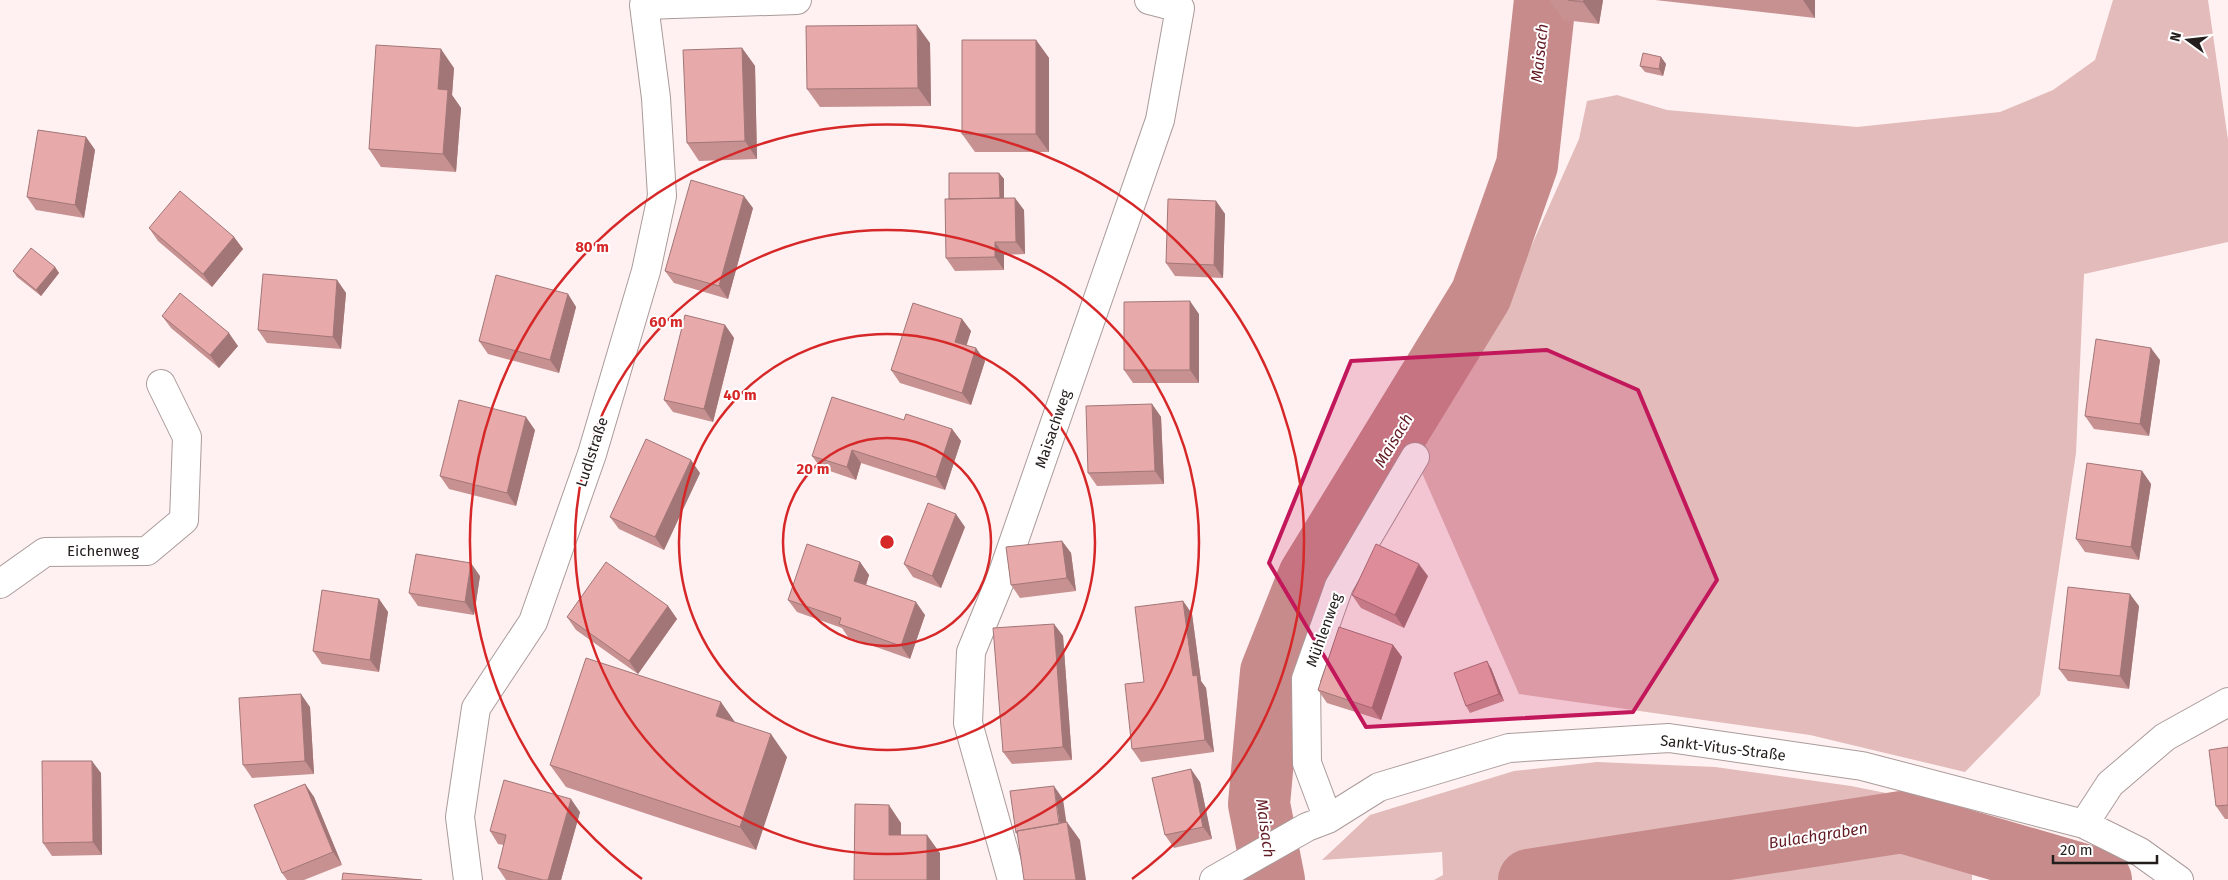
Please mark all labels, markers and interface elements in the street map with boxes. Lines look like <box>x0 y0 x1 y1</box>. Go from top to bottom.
north arrow <box>2163 15 2213 65</box>
water label: Maisach <box>1527 23 1552 84</box>
text: N <box>2167 30 2185 43</box>
text: 80 m <box>575 238 609 256</box>
text: 60 m <box>649 313 683 331</box>
text: 40 m <box>723 386 757 404</box>
street label: Maisachweg <box>1031 387 1075 471</box>
water label: Maisach <box>1370 410 1417 471</box>
street label: Ludlstraße <box>572 415 612 489</box>
text: 20 m <box>797 460 829 478</box>
centre of rings <box>878 533 896 551</box>
street label: Eichenweg <box>67 542 139 560</box>
street label: Mühlenweg <box>1302 590 1346 669</box>
street label: Sankt-Vitus-Straße <box>1659 731 1787 765</box>
water label: Maisach <box>1252 797 1279 859</box>
water label: Bulachgraben <box>1767 818 1869 853</box>
scale bar <box>2053 832 2157 864</box>
text: 20 m <box>2060 841 2093 859</box>

